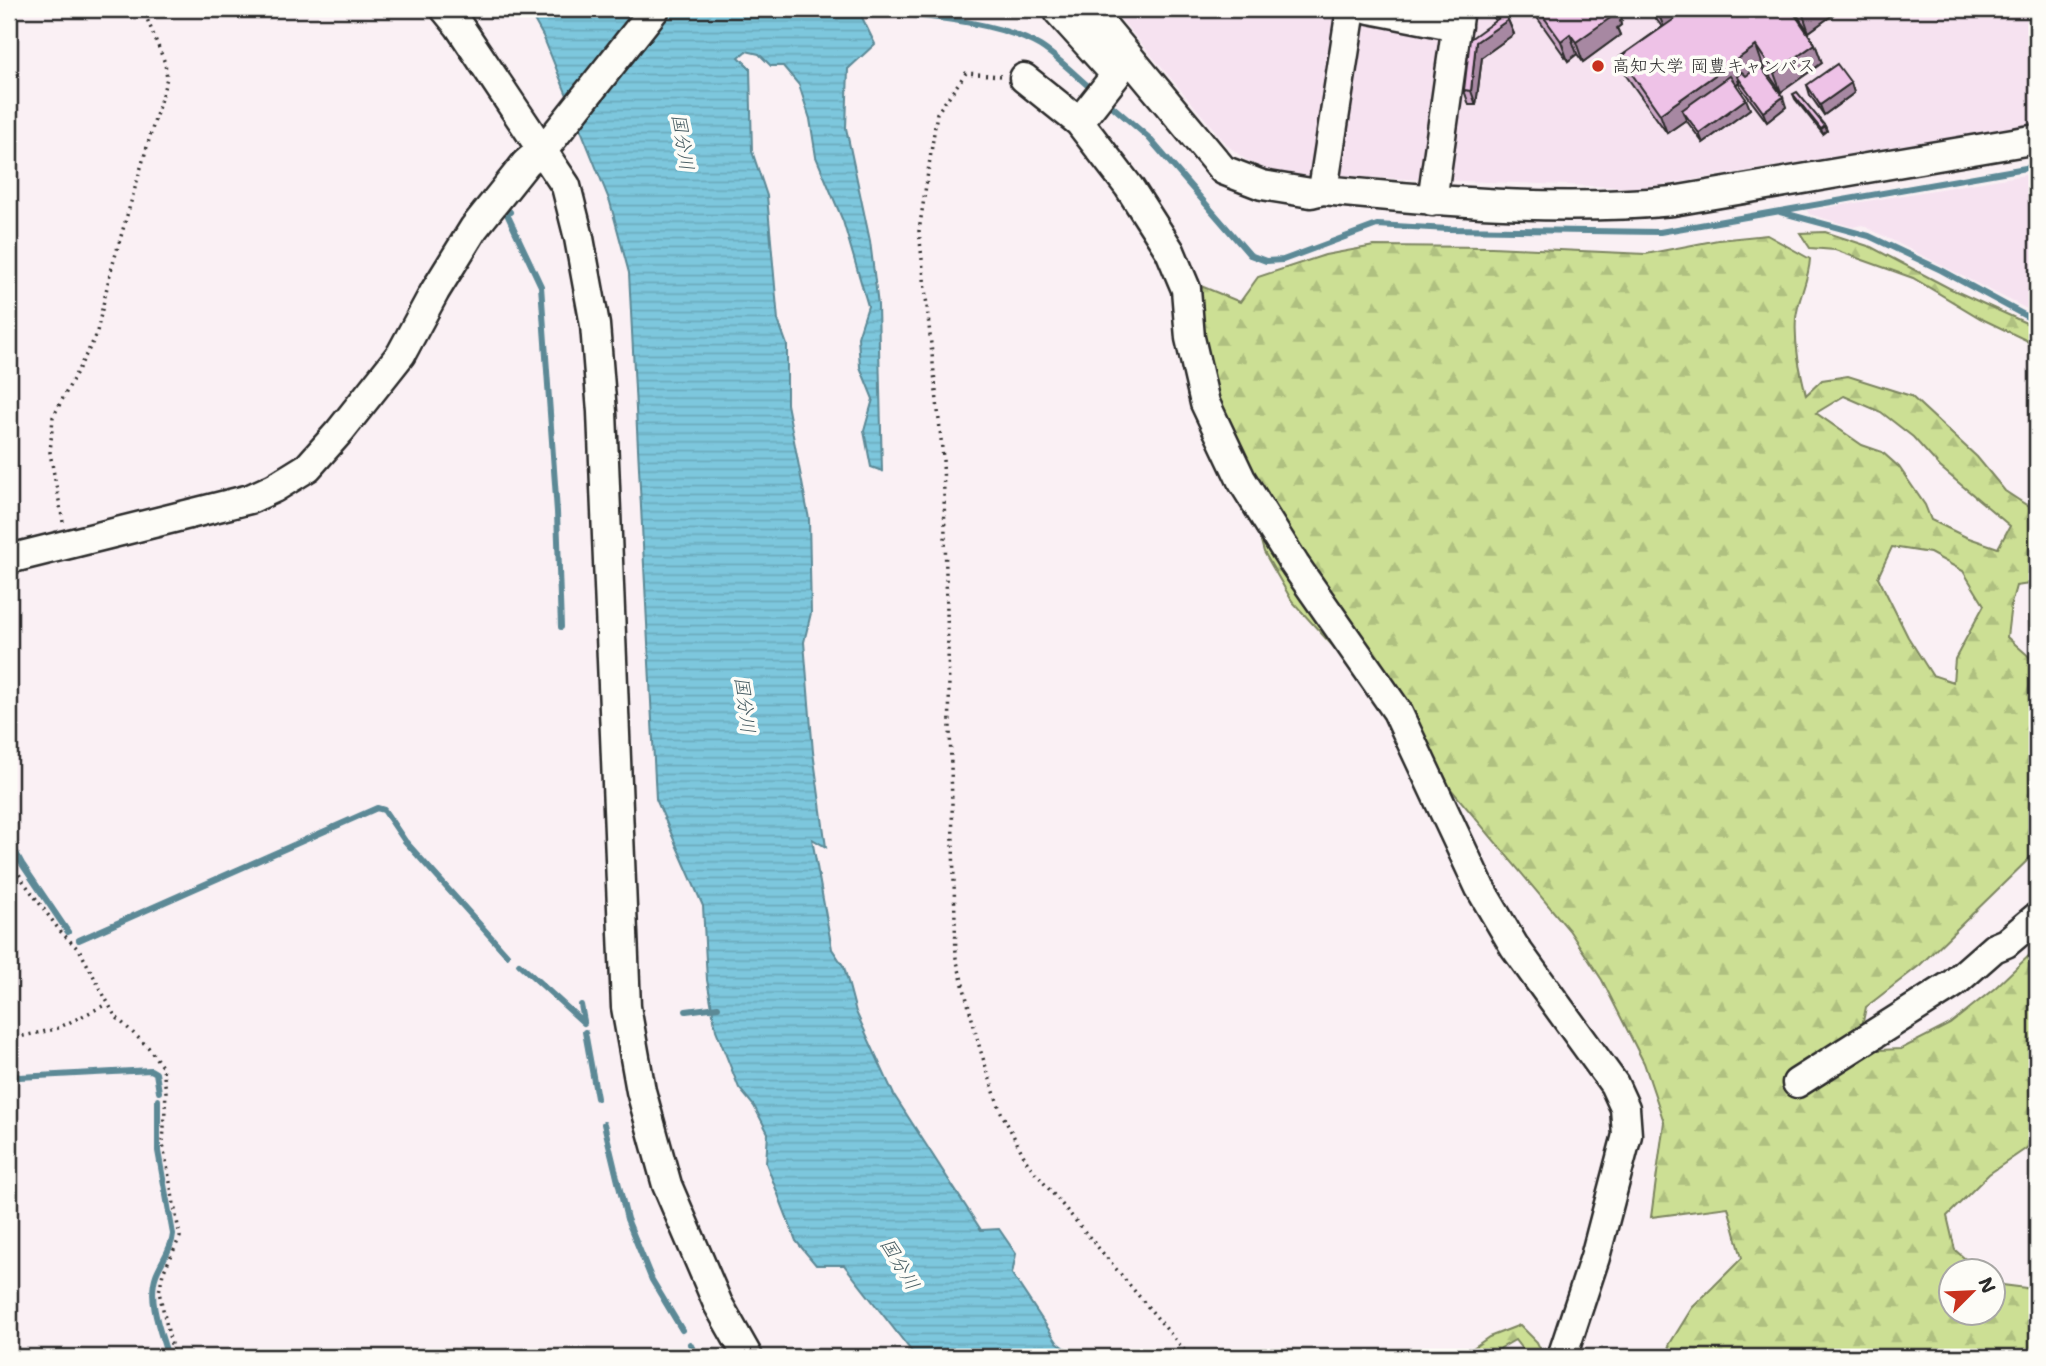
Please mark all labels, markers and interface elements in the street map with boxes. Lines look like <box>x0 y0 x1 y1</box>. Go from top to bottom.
place label: 高知大学 岡豊キャンパス <box>1612 54 1815 78</box>
marker: 高知大学 岡豊キャンパス <box>1590 58 1606 74</box>
water label: 国分川 <box>666 112 700 172</box>
water label: 国分川 <box>729 675 761 735</box>
water label: 国分川 <box>875 1233 925 1295</box>
north arrow <box>1938 1258 2008 1328</box>
text: N <box>1973 1273 2002 1297</box>

